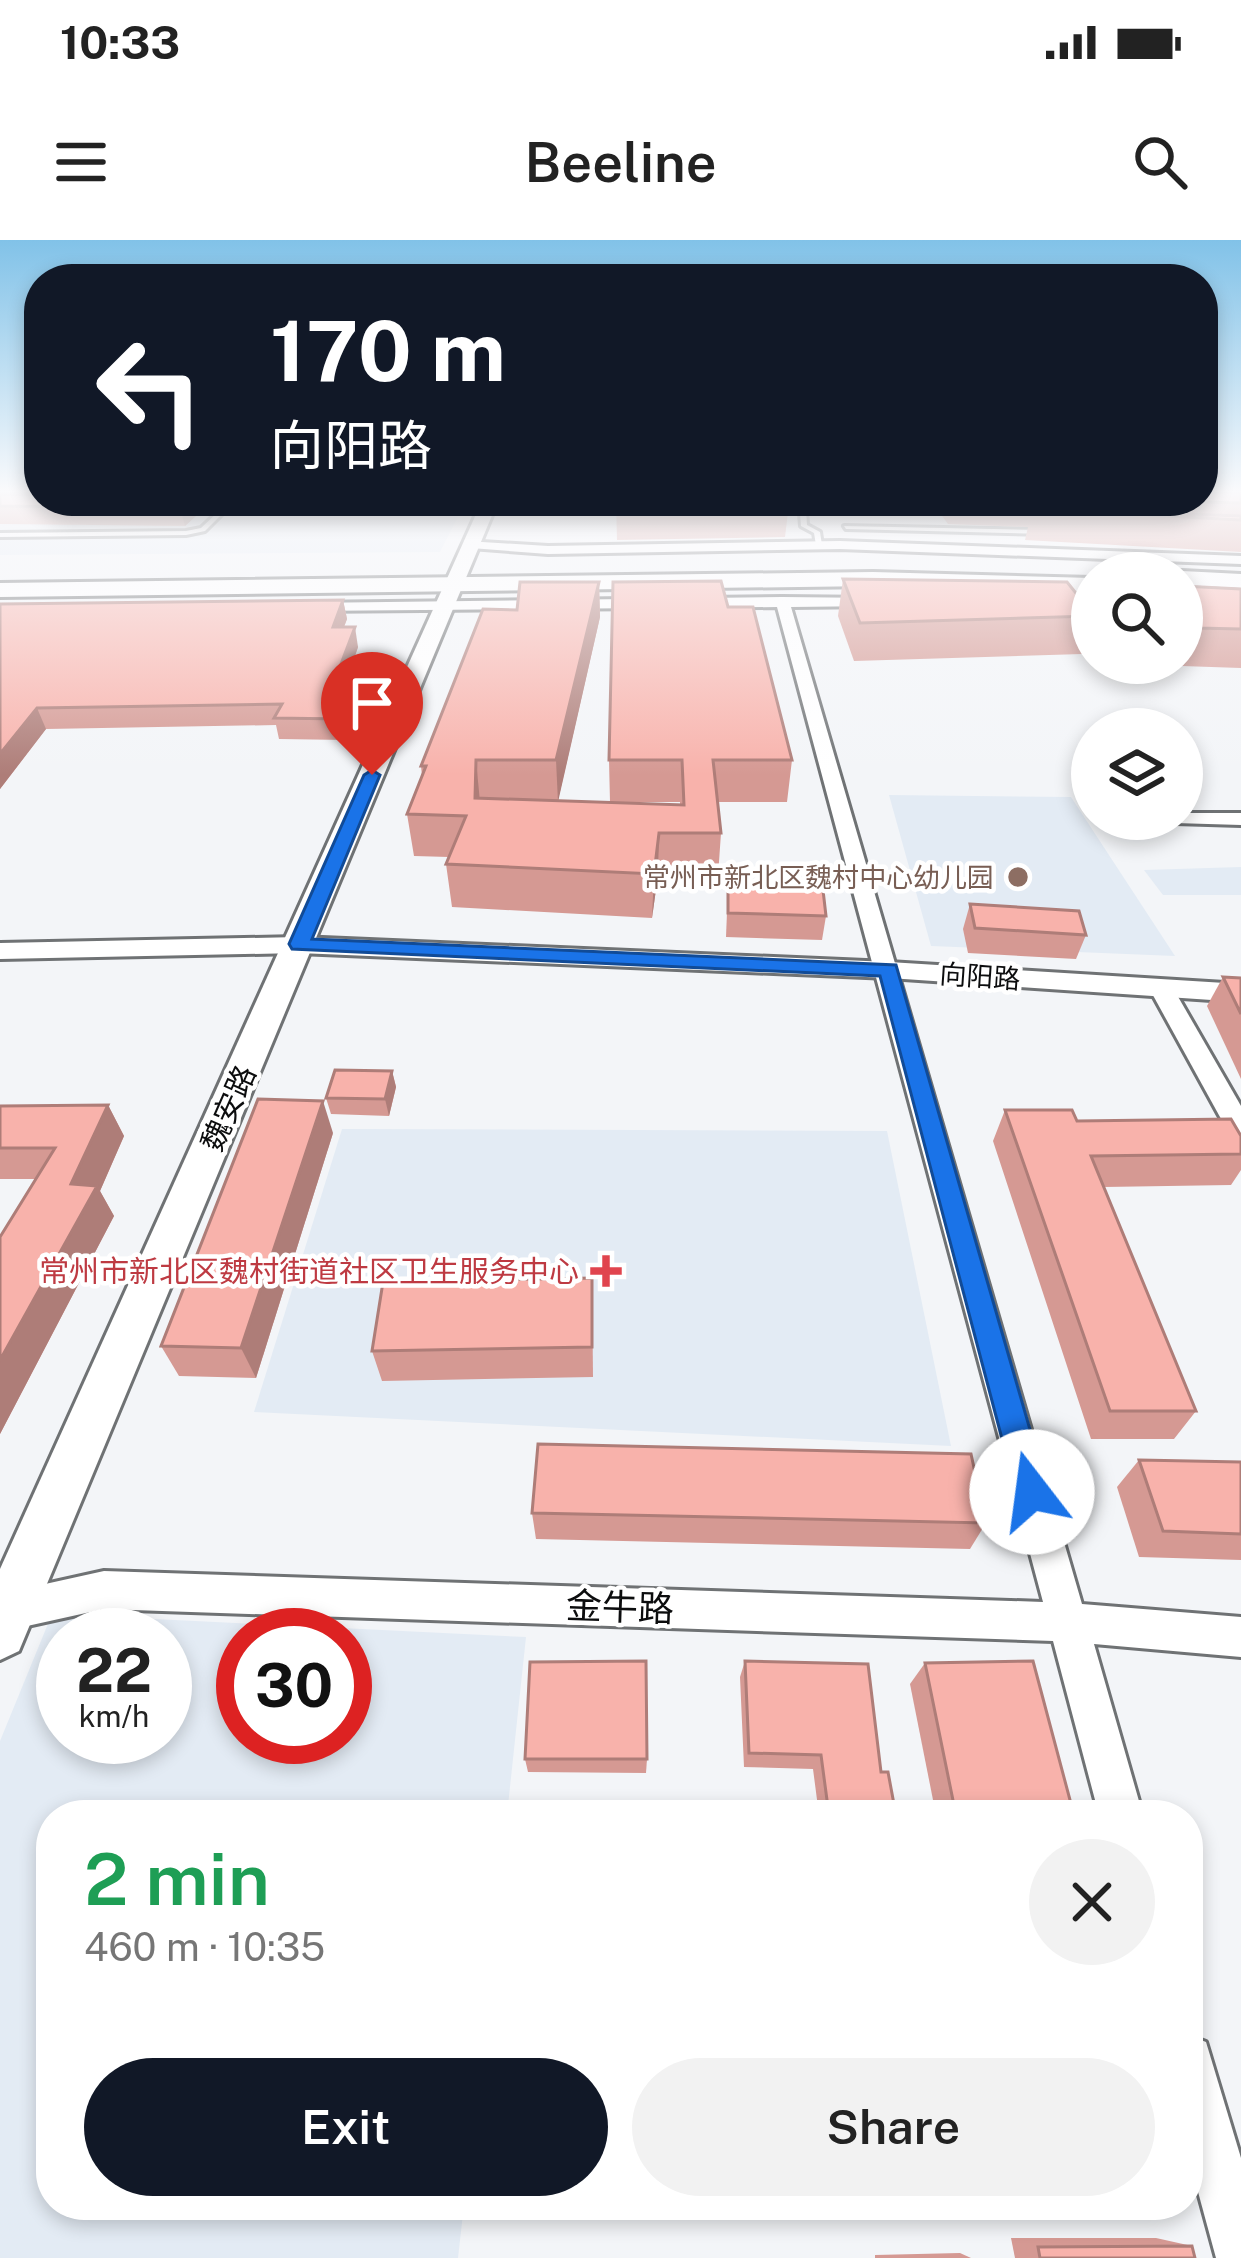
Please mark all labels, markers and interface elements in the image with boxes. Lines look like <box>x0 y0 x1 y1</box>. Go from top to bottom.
text: 10:33 <box>60 16 180 69</box>
icon: menu <box>48 129 114 195</box>
icon: search <box>1127 129 1193 195</box>
text: Beeline <box>524 131 717 194</box>
text: 170 m <box>270 301 506 400</box>
icon: left <box>72 312 228 468</box>
text: 向阳路 <box>270 414 432 477</box>
map controls <box>1071 552 1203 840</box>
button: search <box>1071 552 1203 684</box>
pin <box>321 652 423 775</box>
icon: arrive <box>339 670 405 736</box>
button: layers <box>1071 708 1203 840</box>
place label: 常州市新北区魏村中心幼儿园 <box>643 861 994 893</box>
marker: 常州市新北区魏村中心幼儿园 <box>1005 864 1031 890</box>
street label: 向阳路 <box>938 957 1022 995</box>
street label: 魏安路 <box>193 1060 263 1156</box>
place label: 常州市新北区魏村街道社区卫生服务中心 <box>39 1253 579 1289</box>
marker: 常州市新北区魏村街道社区卫生服务中心 <box>590 1255 622 1287</box>
position arrow <box>969 1429 1095 1555</box>
street label: 金牛路 <box>565 1584 675 1630</box>
speed limit sign: 30 <box>216 1608 372 1764</box>
text: 22 <box>76 1635 152 1706</box>
text: km/h <box>79 1698 149 1734</box>
text: 2 min <box>84 1837 270 1921</box>
button: close <box>1029 1839 1155 1965</box>
text: 460 m · 10:35 <box>84 1924 325 1970</box>
button: Exit <box>84 2058 608 2196</box>
button: Share <box>632 2058 1155 2196</box>

